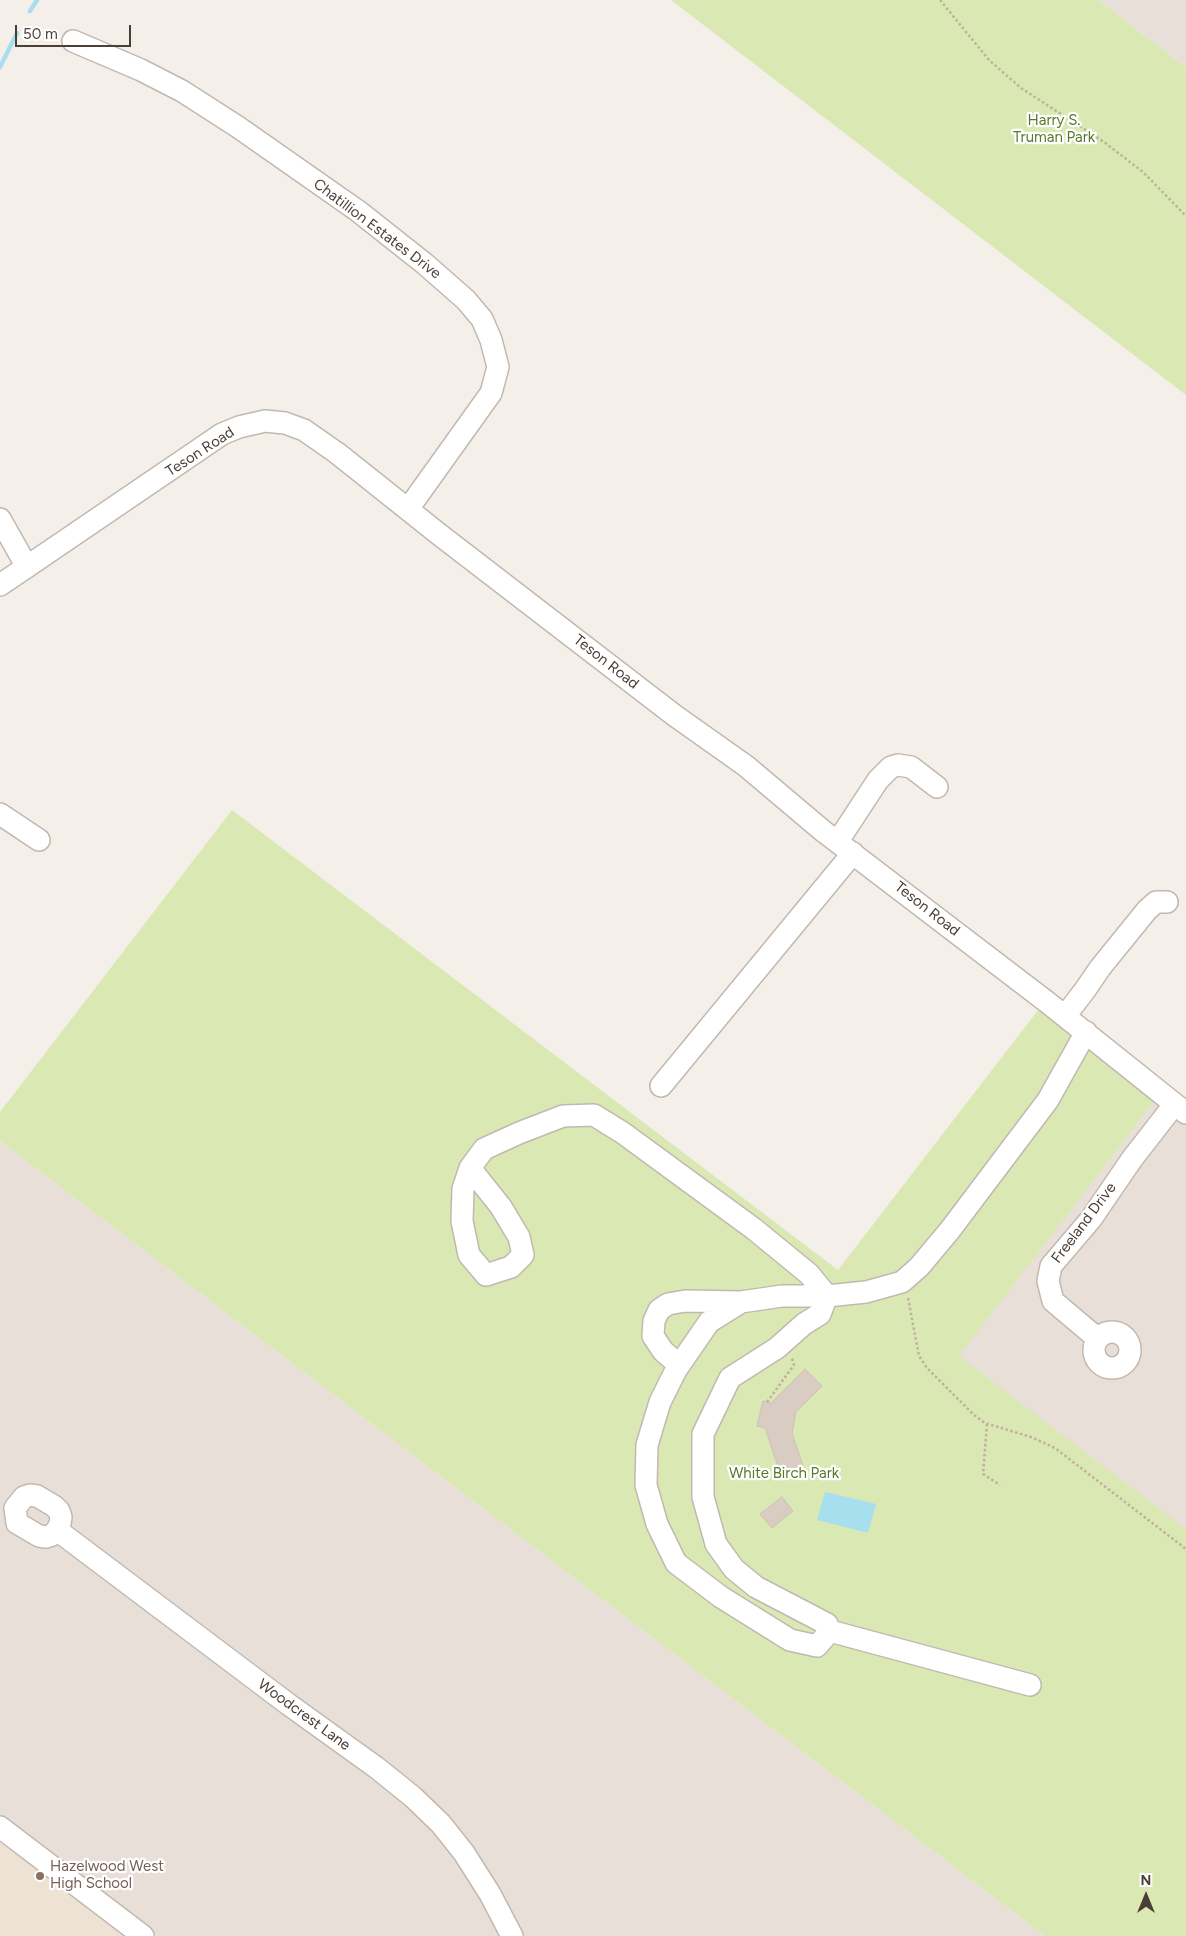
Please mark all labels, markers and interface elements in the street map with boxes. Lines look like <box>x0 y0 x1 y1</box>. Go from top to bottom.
scale bar <box>18 15 134 47</box>
text: 50 m <box>23 25 58 43</box>
park label: Harry S. Truman Park <box>1013 112 1095 147</box>
street label: Chatillion Estates Drive <box>310 175 444 283</box>
street label: Teson Road <box>162 423 238 481</box>
street label: Teson Road <box>570 631 642 693</box>
street label: Teson Road <box>891 878 963 940</box>
street label: Freeland Drive <box>1048 1179 1120 1267</box>
park label: White Birch Park <box>729 1465 839 1483</box>
street label: Woodcrest Lane <box>254 1675 354 1755</box>
place label: Hazelwood West High School <box>50 1858 164 1893</box>
marker: Hazelwood West High School <box>34 1870 46 1882</box>
north arrow <box>1121 1871 1171 1921</box>
text: N <box>1141 1872 1151 1889</box>

